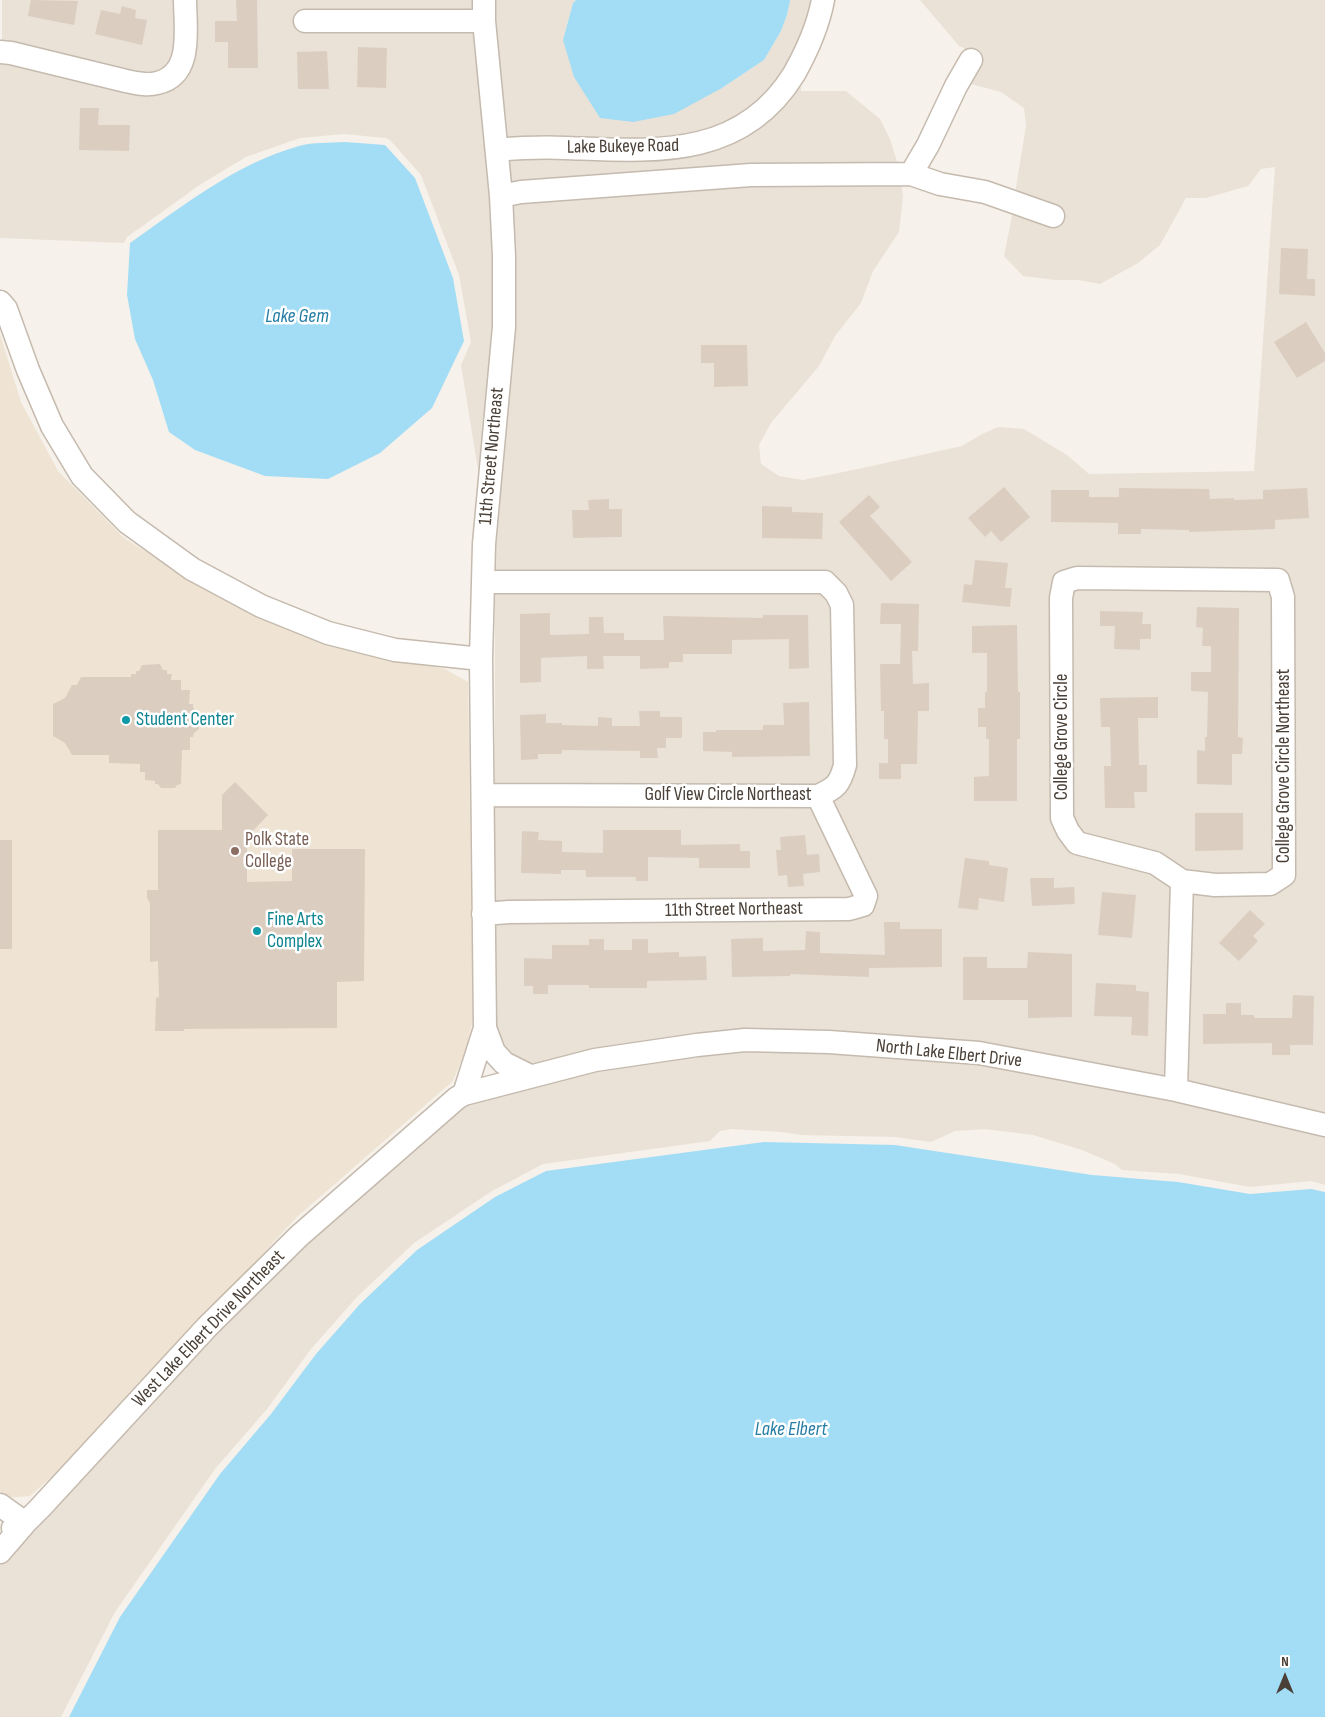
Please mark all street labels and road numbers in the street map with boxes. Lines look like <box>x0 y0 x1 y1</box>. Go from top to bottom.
street label: Lake Bukeye Road <box>567 135 679 159</box>
street label: 11th Street Northeast <box>475 386 509 526</box>
street label: College Grove Circle Northeast <box>1273 669 1295 863</box>
street label: College Grove Circle <box>1051 674 1073 800</box>
street label: Golf View Circle Northeast <box>644 784 812 806</box>
street label: 11th Street Northeast <box>665 897 803 923</box>
street label: North Lake Elbert Drive <box>875 1035 1023 1073</box>
street label: West Lake Elbert Drive Northeast <box>128 1246 290 1412</box>

